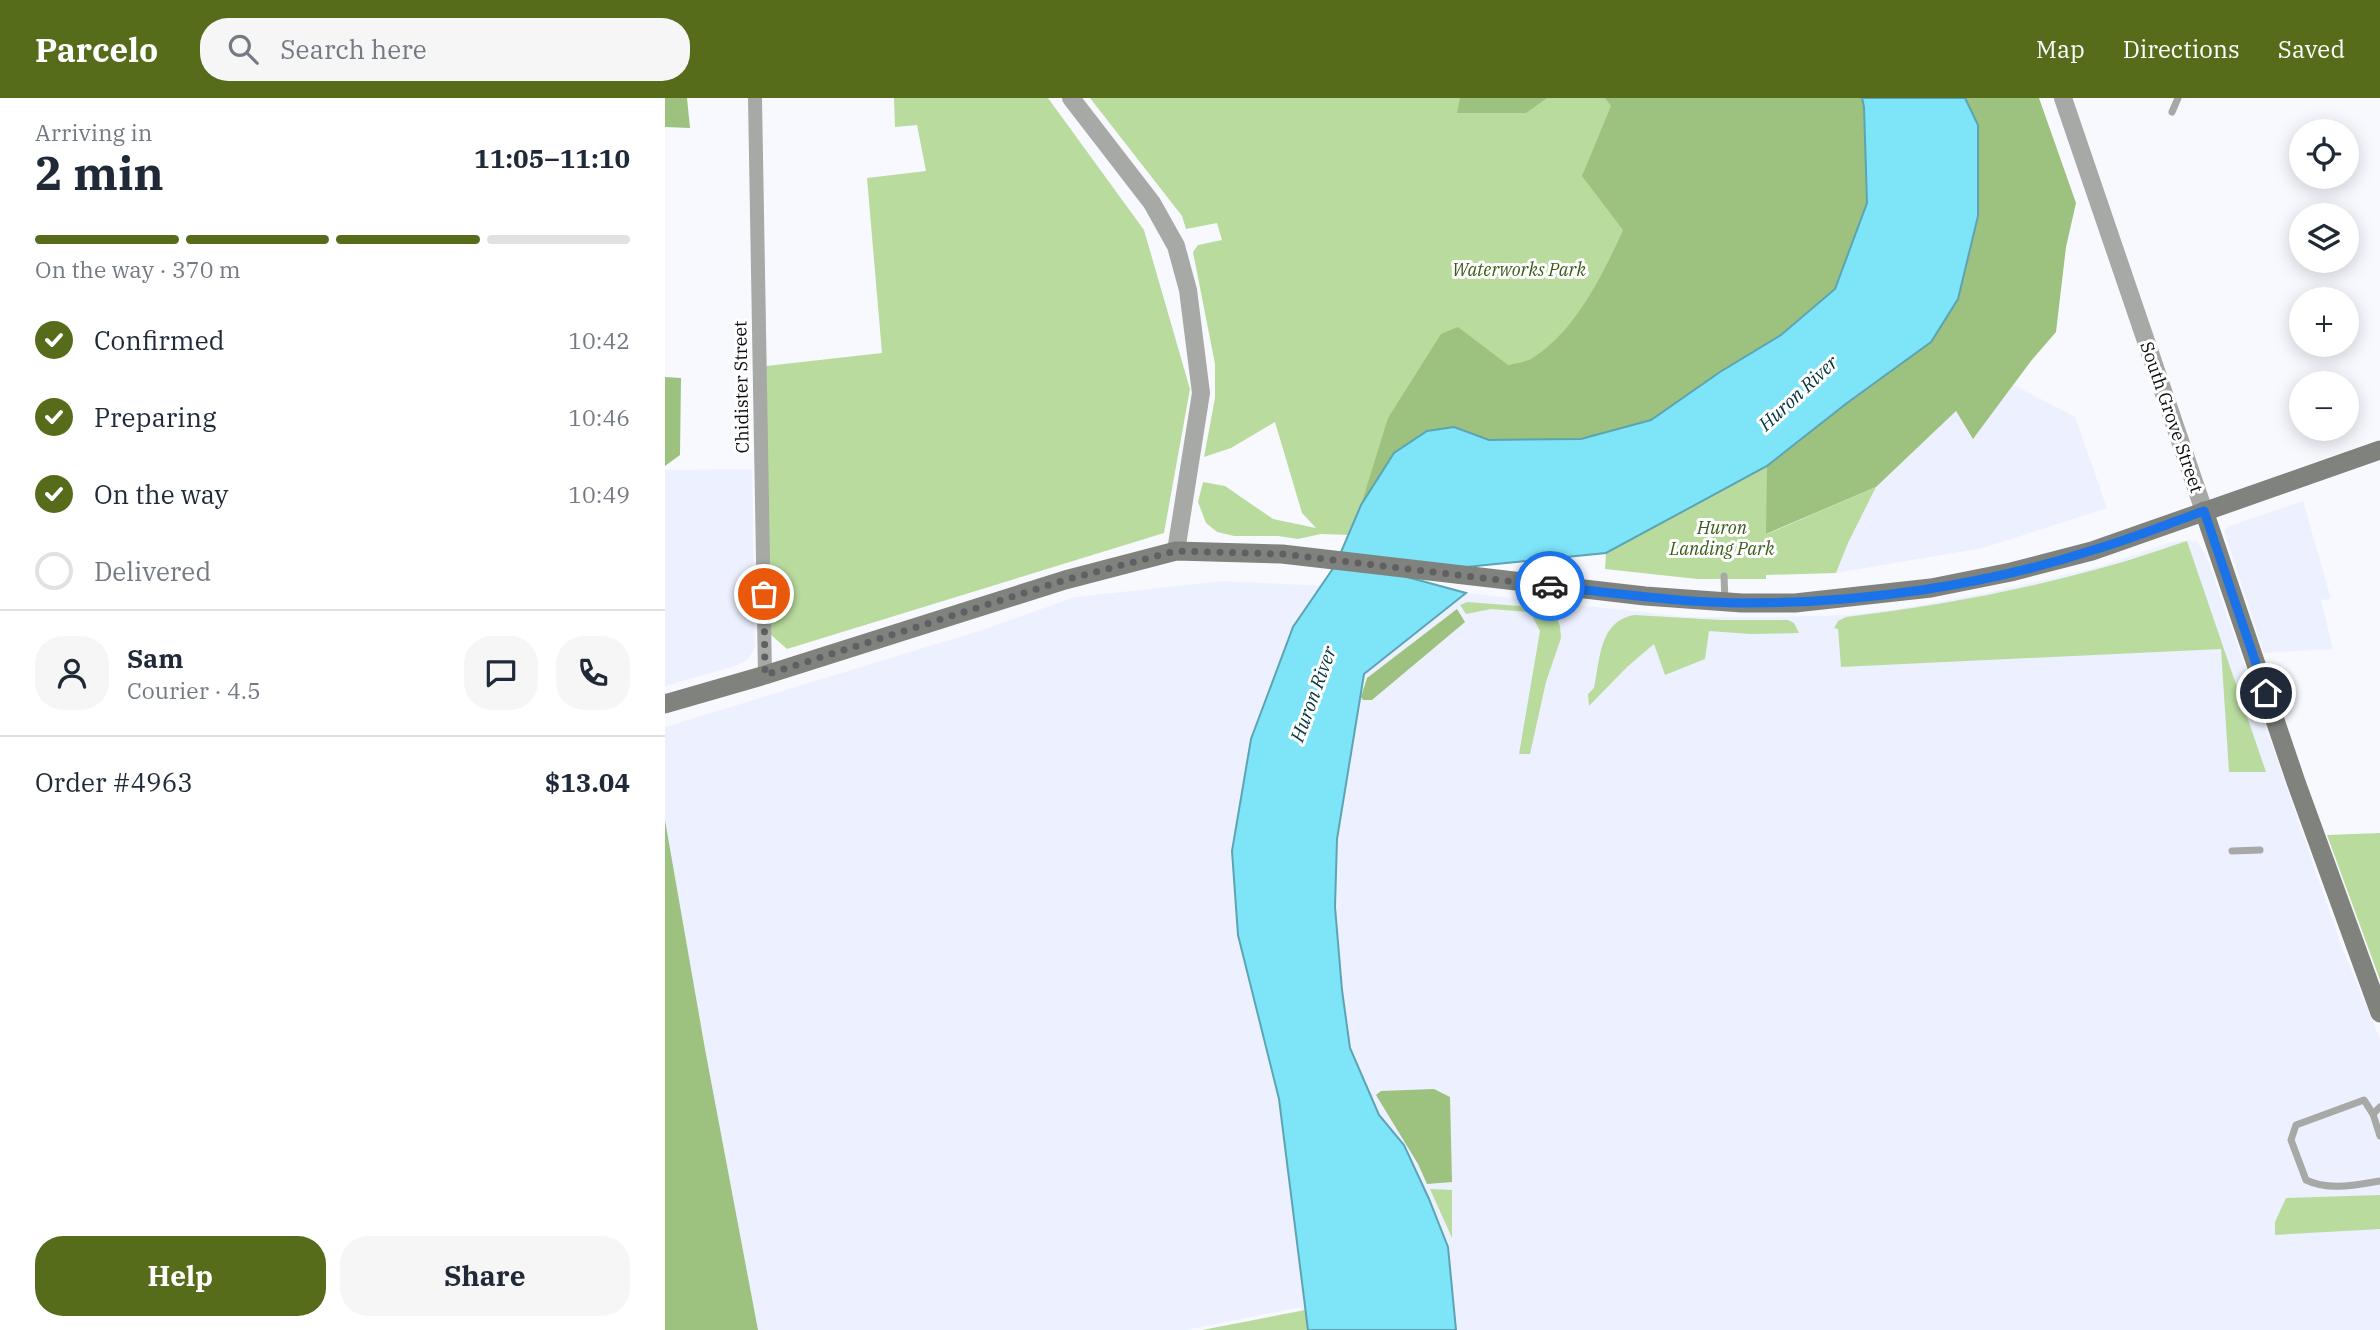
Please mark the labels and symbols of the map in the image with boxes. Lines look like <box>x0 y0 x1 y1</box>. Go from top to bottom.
park label: Waterworks Park <box>1452 258 1586 281</box>
street label: Chidister Street <box>728 321 754 453</box>
street label: South Grove Street <box>2135 338 2209 496</box>
water label: Huron River <box>1753 350 1843 436</box>
park label: Huron Landing Park <box>1669 516 1775 560</box>
courier <box>1515 551 1585 621</box>
pin <box>734 564 794 624</box>
water label: Huron River <box>1284 642 1342 746</box>
pin <box>2236 663 2296 723</box>

